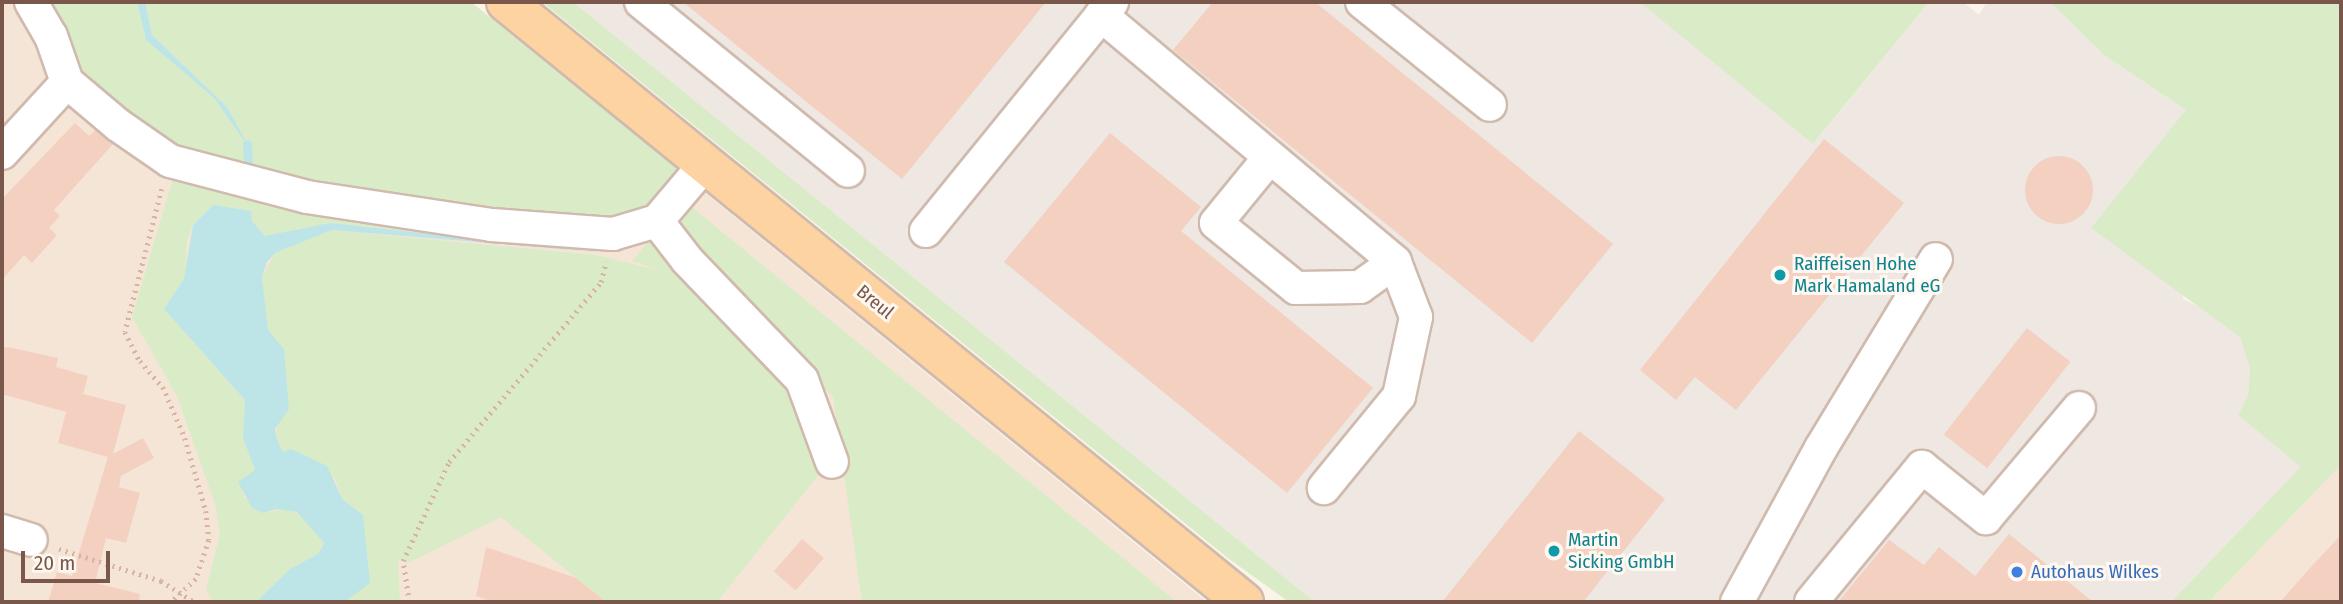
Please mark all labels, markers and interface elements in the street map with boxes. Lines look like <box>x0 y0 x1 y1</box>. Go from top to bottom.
place label: Raiffeisen Hohe Mark Hamaland eG <box>1794 253 1940 297</box>
marker: Raiffeisen Hohe Mark Hamaland eG <box>1772 267 1788 283</box>
street label: Breul <box>852 280 898 324</box>
place label: Martin Sicking GmbH <box>1568 529 1675 573</box>
scale bar <box>24 538 114 582</box>
marker: Martin Sicking GmbH <box>1546 543 1562 559</box>
text: 20 m <box>34 550 75 576</box>
place label: Autohaus Wilkes <box>2031 561 2159 583</box>
marker: Autohaus Wilkes <box>2009 564 2025 580</box>

